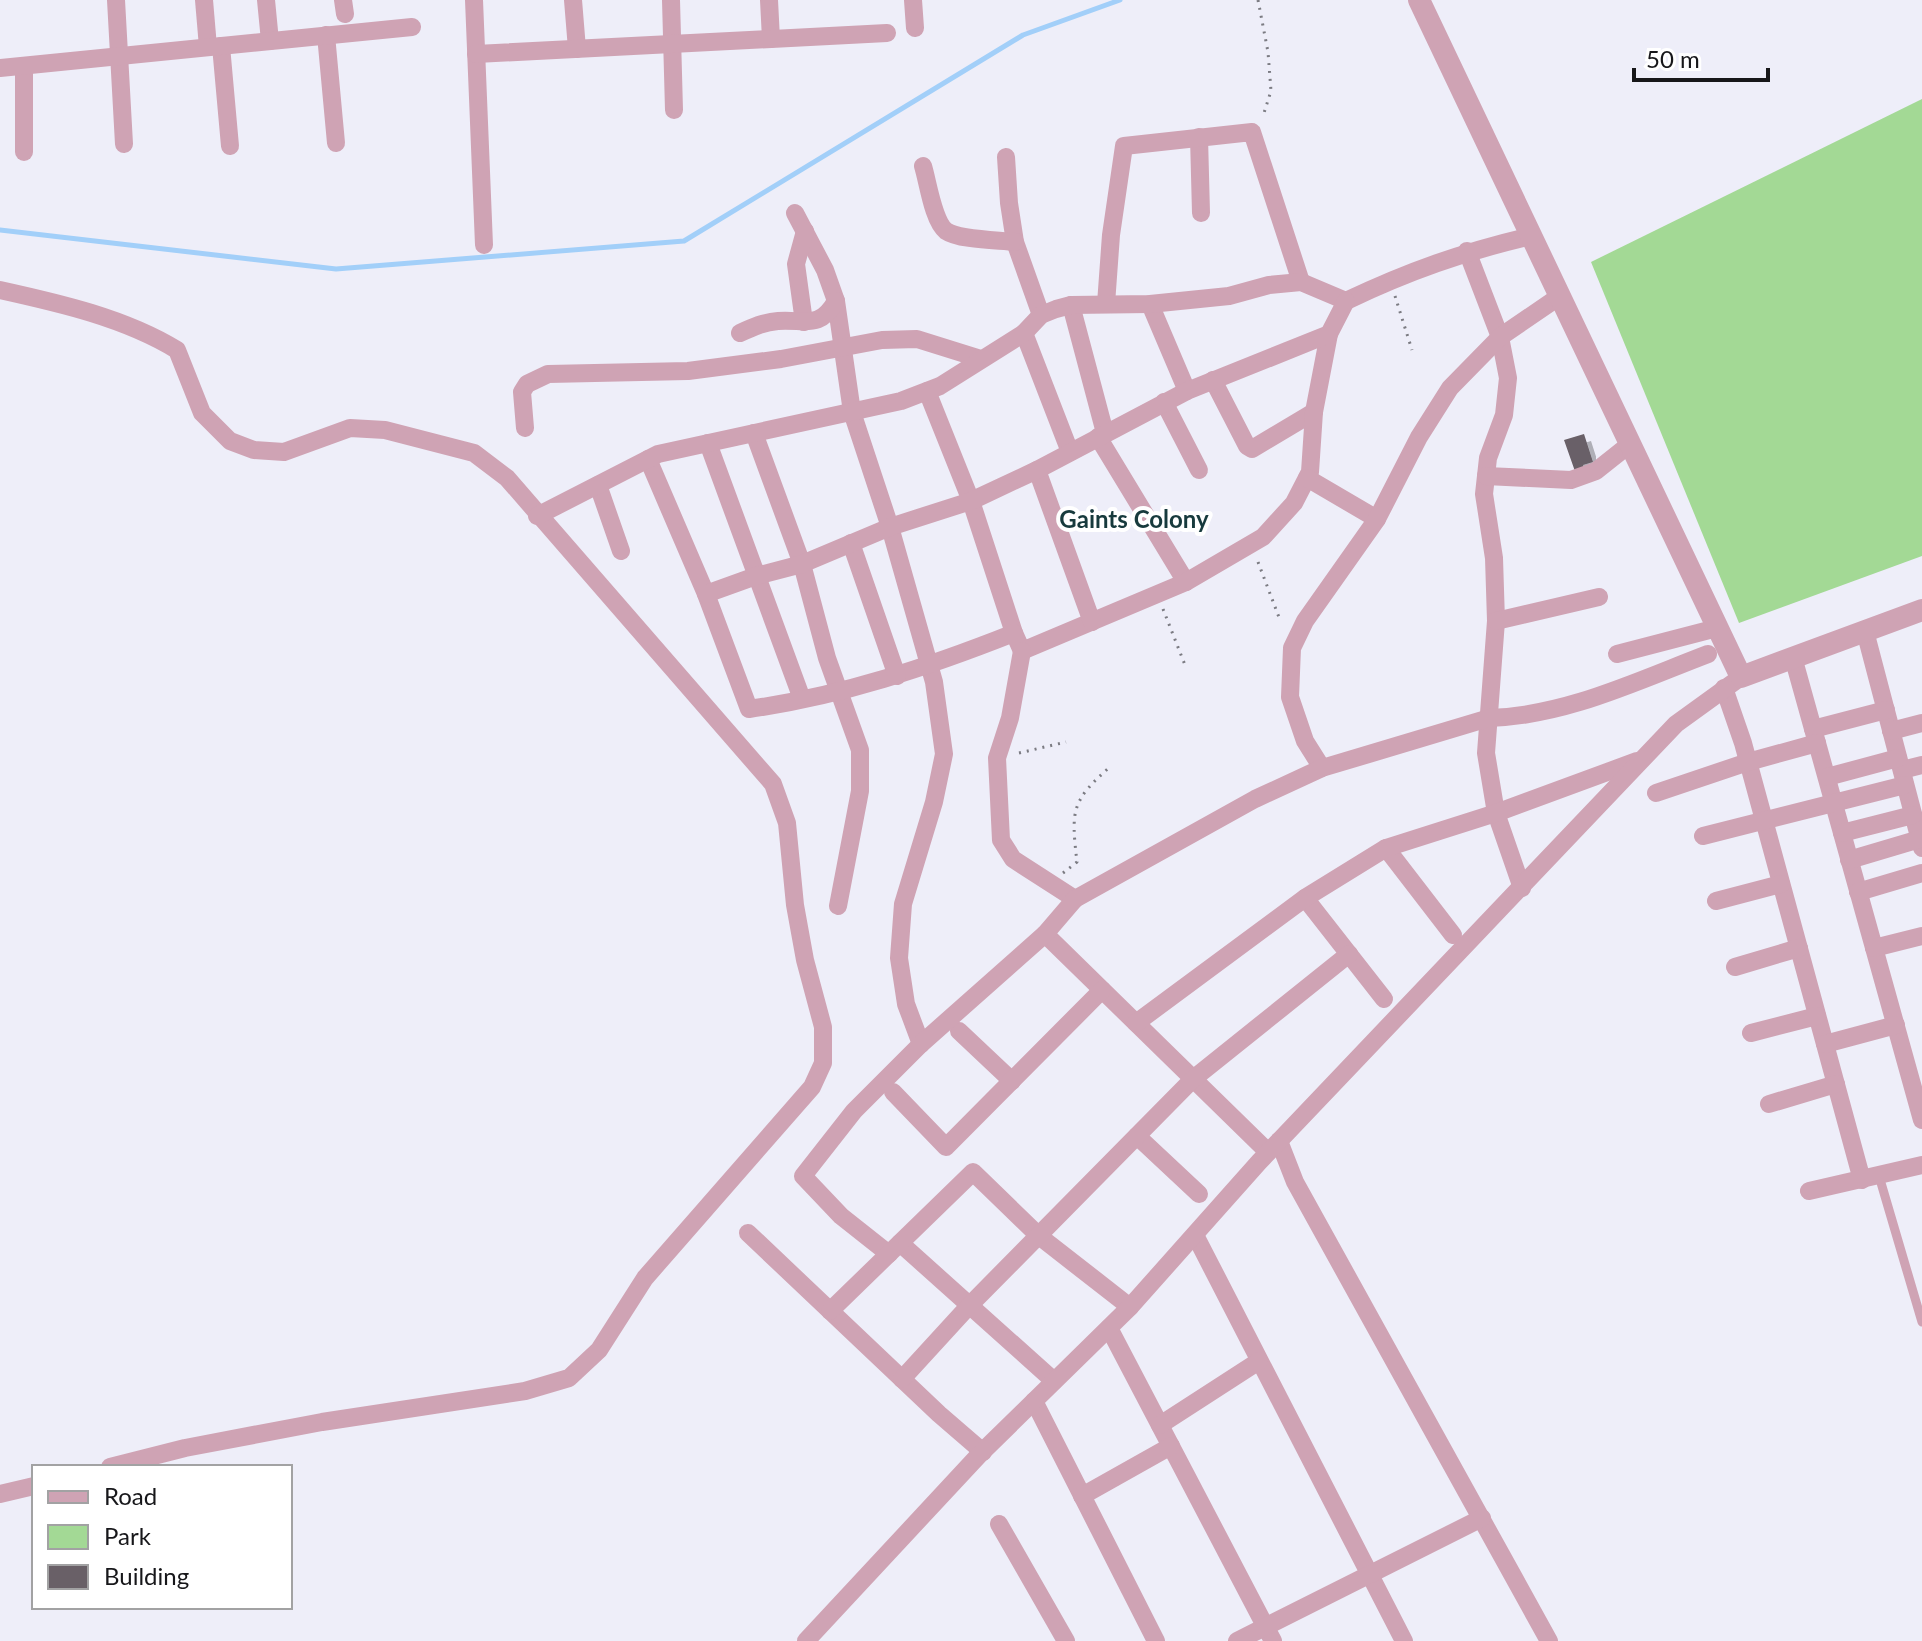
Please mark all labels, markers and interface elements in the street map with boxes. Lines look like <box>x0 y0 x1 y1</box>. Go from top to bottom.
scale bar <box>1634 32 1768 82</box>
text: 50 m <box>1646 44 1700 73</box>
district label: Gaints Colony <box>1059 504 1209 533</box>
legend <box>32 1465 292 1609</box>
text: Road <box>104 1481 157 1510</box>
text: Park <box>104 1521 152 1550</box>
text: Building <box>104 1561 189 1590</box>

